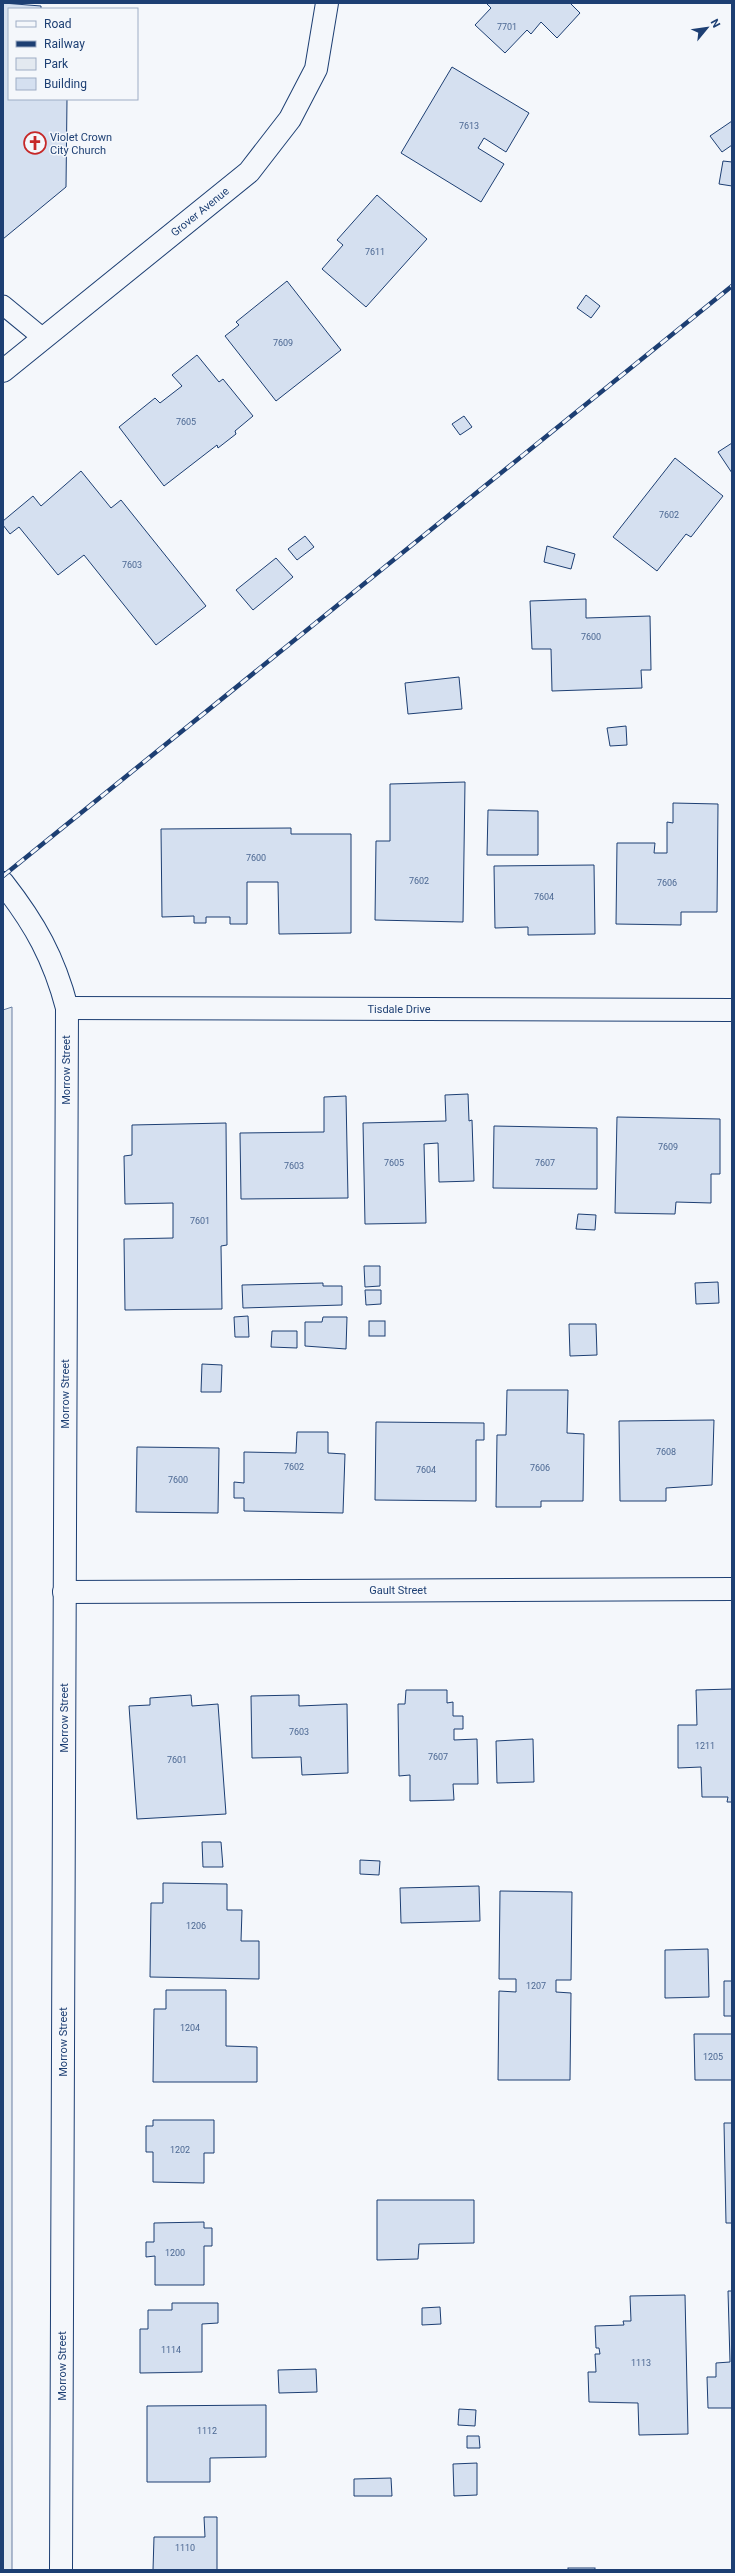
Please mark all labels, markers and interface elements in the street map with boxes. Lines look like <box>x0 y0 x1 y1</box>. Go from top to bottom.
legend <box>8 8 138 100</box>
north arrow <box>687 8 727 48</box>
text: Road <box>44 17 72 31</box>
text: N <box>708 17 723 30</box>
house number: 7701 <box>497 22 517 32</box>
text: Railway <box>44 37 85 51</box>
text: Park <box>44 57 69 71</box>
text: Building <box>44 77 87 91</box>
house number: 7613 <box>459 121 479 131</box>
church icon: Violet Crown City Church <box>22 130 48 156</box>
place label: Violet Crown City Church <box>50 131 112 157</box>
street label: Grover Avenue <box>168 185 232 239</box>
house number: 7611 <box>365 247 385 257</box>
house number: 7609 <box>273 338 293 348</box>
house number: 7605 <box>176 417 196 427</box>
house number: 7602 <box>659 510 679 520</box>
house number: 7603 <box>122 560 142 570</box>
house number: 7600 <box>581 632 601 642</box>
house number: 7600 <box>246 853 266 863</box>
house number: 7602 <box>409 876 429 886</box>
house number: 7606 <box>657 878 677 888</box>
house number: 7604 <box>534 892 554 902</box>
street label: Tisdale Drive <box>367 1003 431 1016</box>
street label: Morrow Street <box>60 1035 73 1105</box>
house number: 7609 <box>658 1142 678 1152</box>
house number: 7605 <box>384 1158 404 1168</box>
house number: 7607 <box>535 1158 555 1168</box>
house number: 7603 <box>284 1161 304 1171</box>
house number: 7601 <box>190 1216 210 1226</box>
street label: Morrow Street <box>59 1359 72 1429</box>
house number: 7608 <box>656 1447 676 1457</box>
house number: 7602 <box>284 1462 304 1472</box>
house number: 7606 <box>530 1463 550 1473</box>
house number: 7604 <box>416 1465 436 1475</box>
house number: 7600 <box>168 1475 188 1485</box>
street label: Gault Street <box>369 1584 427 1597</box>
street label: Morrow Street <box>58 1683 71 1753</box>
house number: 7603 <box>289 1727 309 1737</box>
house number: 1211 <box>695 1741 715 1751</box>
house number: 7607 <box>428 1752 448 1762</box>
house number: 7601 <box>167 1755 187 1765</box>
house number: 1206 <box>186 1921 206 1931</box>
house number: 1207 <box>526 1981 546 1991</box>
street label: Morrow Street <box>57 2007 70 2077</box>
house number: 1204 <box>180 2023 200 2033</box>
house number: 1205 <box>703 2052 723 2062</box>
house number: 1202 <box>170 2145 190 2155</box>
house number: 1200 <box>165 2248 185 2258</box>
street label: Morrow Street <box>56 2331 69 2401</box>
house number: 1114 <box>161 2345 181 2355</box>
house number: 1113 <box>631 2358 651 2368</box>
house number: 1112 <box>197 2426 217 2436</box>
house number: 1110 <box>175 2543 195 2553</box>

